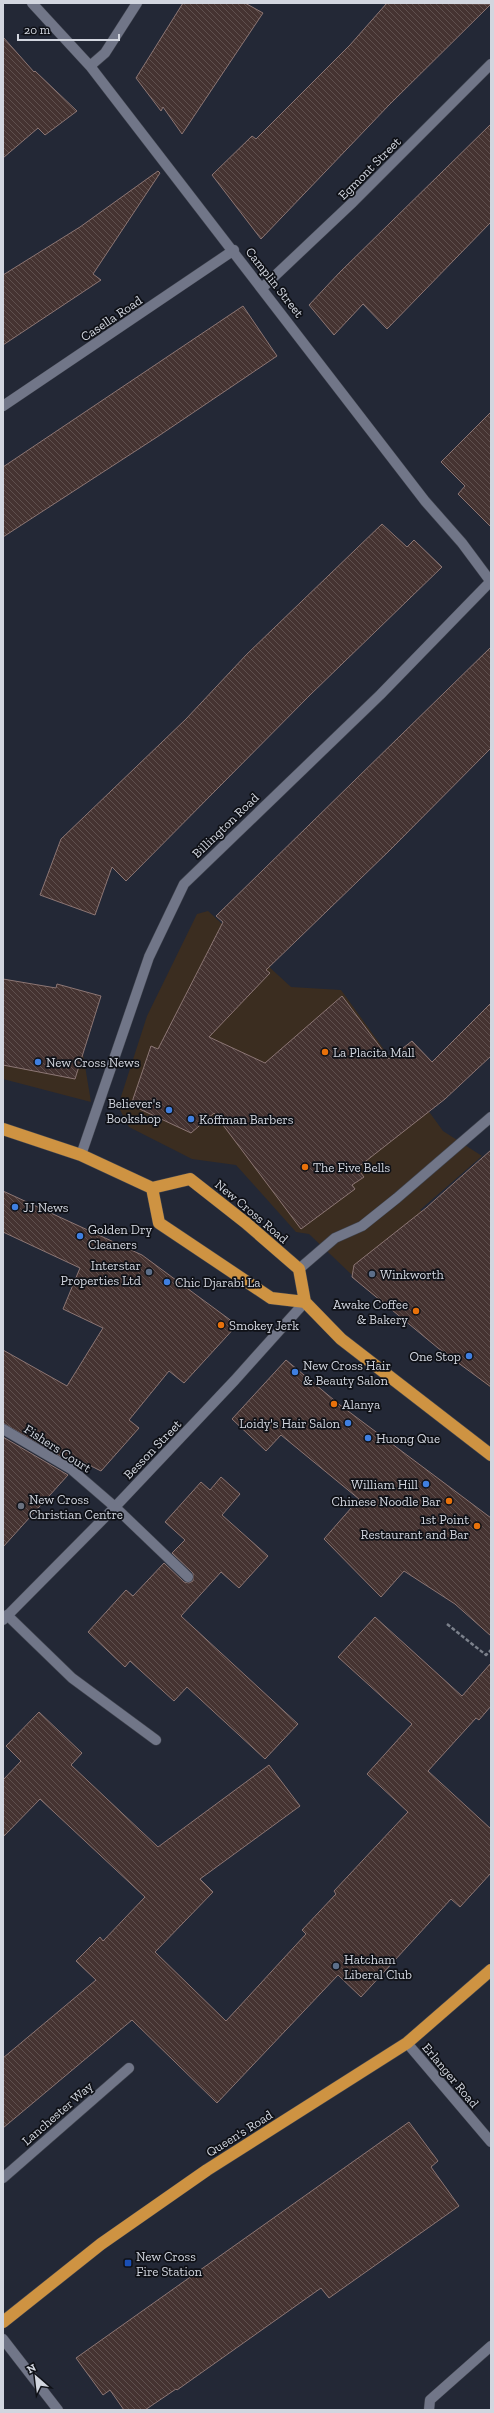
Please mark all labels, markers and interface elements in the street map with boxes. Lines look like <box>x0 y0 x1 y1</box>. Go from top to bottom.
scale bar <box>18 16 119 42</box>
text: 20 m <box>24 23 51 37</box>
street label: Egmont Street <box>335 134 404 203</box>
street label: Camplin Street <box>243 244 307 320</box>
street label: Casella Road <box>78 292 145 344</box>
street label: Billington Road <box>189 790 262 861</box>
place label: La Placita Mall <box>333 1045 415 1060</box>
marker: La Placita Mall <box>320 1047 330 1057</box>
place label: New Cross News <box>46 1055 140 1070</box>
marker: New Cross News <box>33 1057 43 1067</box>
place label: Believer's Bookshop <box>106 1096 161 1126</box>
marker: Believer's Bookshop <box>164 1105 174 1115</box>
place label: Koffman Barbers <box>199 1112 294 1127</box>
marker: Koffman Barbers <box>186 1114 196 1124</box>
place label: The Five Bells <box>313 1160 390 1175</box>
marker: The Five Bells <box>300 1162 310 1172</box>
street label: New Cross Road <box>212 1176 291 1246</box>
place label: JJ News <box>23 1200 69 1215</box>
marker: JJ News <box>10 1202 20 1212</box>
place label: Golden Dry Cleaners <box>88 1222 152 1252</box>
marker: Golden Dry Cleaners <box>75 1231 85 1241</box>
place label: Interstar Properties Ltd <box>61 1258 141 1288</box>
marker: Interstar Properties Ltd <box>144 1267 154 1277</box>
place label: Winkworth <box>380 1267 445 1282</box>
marker: Winkworth <box>367 1269 377 1279</box>
place label: Chic Djarabi La <box>175 1275 261 1291</box>
marker: Chic Djarabi La <box>162 1277 172 1287</box>
place label: Awake Coffee & Bakery <box>333 1297 408 1327</box>
marker: Awake Coffee & Bakery <box>411 1306 421 1316</box>
place label: Smokey Jerk <box>229 1318 299 1333</box>
marker: Smokey Jerk <box>216 1320 226 1330</box>
place label: One Stop <box>409 1349 461 1364</box>
marker: One Stop <box>464 1351 474 1361</box>
place label: New Cross Hair & Beauty Salon <box>303 1358 391 1388</box>
marker: New Cross Hair & Beauty Salon <box>290 1367 300 1377</box>
place label: Alanya <box>342 1397 381 1412</box>
marker: Alanya <box>329 1399 339 1409</box>
street label: Besson Street <box>120 1416 185 1482</box>
place label: Loidy's Hair Salon <box>239 1416 341 1431</box>
marker: Loidy's Hair Salon <box>343 1418 353 1428</box>
street label: Fishers Court <box>21 1421 94 1476</box>
place label: Huong Que <box>376 1431 440 1446</box>
marker: Huong Que <box>363 1433 373 1443</box>
place label: William Hill <box>351 1477 419 1492</box>
marker: William Hill <box>421 1479 431 1489</box>
place label: New Cross Christian Centre <box>29 1492 123 1522</box>
place label: Chinese Noodle Bar <box>331 1494 441 1509</box>
marker: Chinese Noodle Bar <box>444 1496 454 1506</box>
marker: New Cross Christian Centre <box>16 1501 26 1511</box>
place label: 1st Point Restaurant and Bar <box>361 1512 469 1542</box>
marker: 1st Point Restaurant and Bar <box>472 1521 482 1531</box>
place label: Hatcham Liberal Club <box>344 1952 412 1982</box>
marker: Hatcham Liberal Club <box>331 1961 341 1971</box>
street label: Erlanger Road <box>419 2040 482 2111</box>
street label: Lanchester Way <box>19 2078 96 2148</box>
street label: Queen's Road <box>203 2107 275 2160</box>
place label: New Cross Fire Station <box>136 2249 203 2279</box>
marker: New Cross Fire Station <box>123 2258 133 2268</box>
north arrow <box>16 2357 56 2397</box>
text: N <box>25 2361 39 2376</box>

